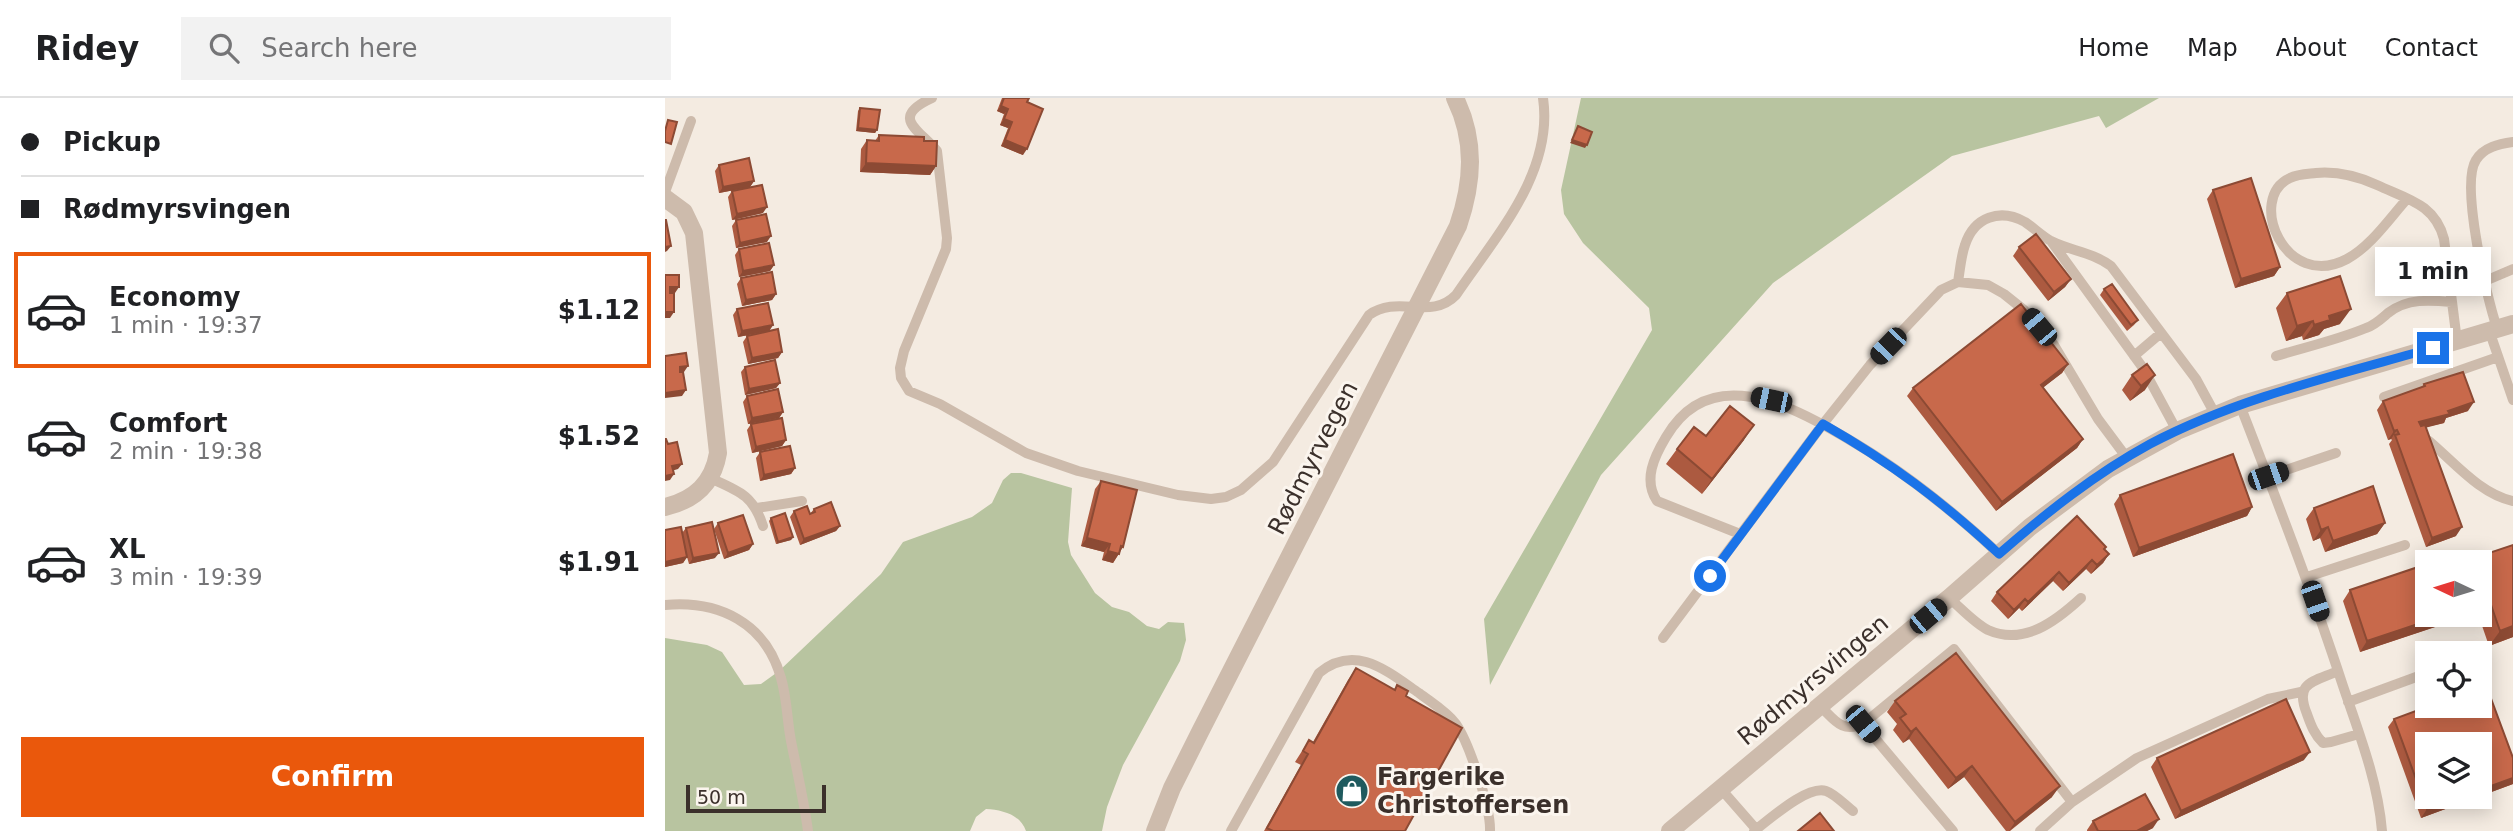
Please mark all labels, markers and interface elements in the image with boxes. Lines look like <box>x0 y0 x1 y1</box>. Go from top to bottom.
search box <box>181 17 671 80</box>
text: Ridey <box>35 29 139 68</box>
icon: search <box>205 29 243 67</box>
text: Search here <box>261 33 417 63</box>
text: Home <box>2078 34 2149 62</box>
text: Map <box>2187 34 2238 62</box>
text: About <box>2276 34 2347 62</box>
text: Contact <box>2385 34 2478 62</box>
text: Pickup <box>63 127 161 157</box>
text: Rødmyrsvingen <box>63 194 291 224</box>
callout: 1 min <box>2375 246 2491 296</box>
text: 1 min <box>2397 258 2469 284</box>
icon: car <box>25 279 88 342</box>
text: Economy <box>109 282 240 312</box>
text: $1.12 <box>558 295 640 325</box>
car <box>2018 304 2061 350</box>
text: 1 min · 19:37 <box>109 312 263 338</box>
car <box>1866 324 1911 368</box>
route end <box>2417 332 2449 364</box>
street label: Rødmyrvegen <box>1262 377 1364 539</box>
car <box>1749 385 1794 415</box>
icon: car <box>25 405 88 468</box>
text: Comfort <box>109 408 227 438</box>
text: $1.52 <box>558 421 640 451</box>
text: 2 min · 19:38 <box>109 438 263 464</box>
car <box>2245 459 2292 493</box>
icon: car <box>25 531 88 594</box>
text: XL <box>109 534 146 564</box>
text: $1.91 <box>558 547 640 577</box>
north arrow <box>2415 550 2492 626</box>
map controls <box>2415 550 2492 809</box>
route start <box>1694 560 1726 592</box>
text: 3 min · 19:39 <box>109 564 263 590</box>
car <box>2299 578 2332 624</box>
car <box>1906 594 1951 638</box>
street label: Rødmyrsvingen <box>1732 609 1894 751</box>
button: locate <box>2415 641 2492 718</box>
car <box>1842 701 1885 747</box>
button: layers <box>2415 732 2492 809</box>
button: Confirm <box>21 737 644 817</box>
place label: Fargerike Christoffersen <box>1377 763 1569 819</box>
shop icon: Fargerike Christoffersen <box>1333 772 1371 810</box>
scale bar <box>686 782 826 814</box>
text: 50 m <box>697 786 746 808</box>

